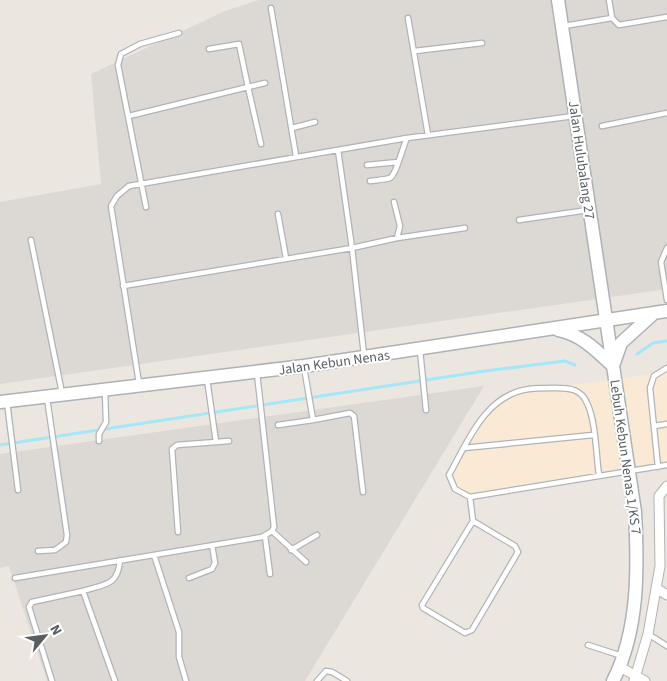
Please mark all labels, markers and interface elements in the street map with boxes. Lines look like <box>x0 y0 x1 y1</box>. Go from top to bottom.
street label: Jalan Hulubalang 27 <box>563 100 599 221</box>
street label: Jalan Kebun Nenas <box>277 345 391 381</box>
street label: Lebuh Kebun Nenas 1/KS 7 <box>604 378 646 536</box>
north arrow <box>20 611 70 661</box>
text: N <box>44 621 66 639</box>

